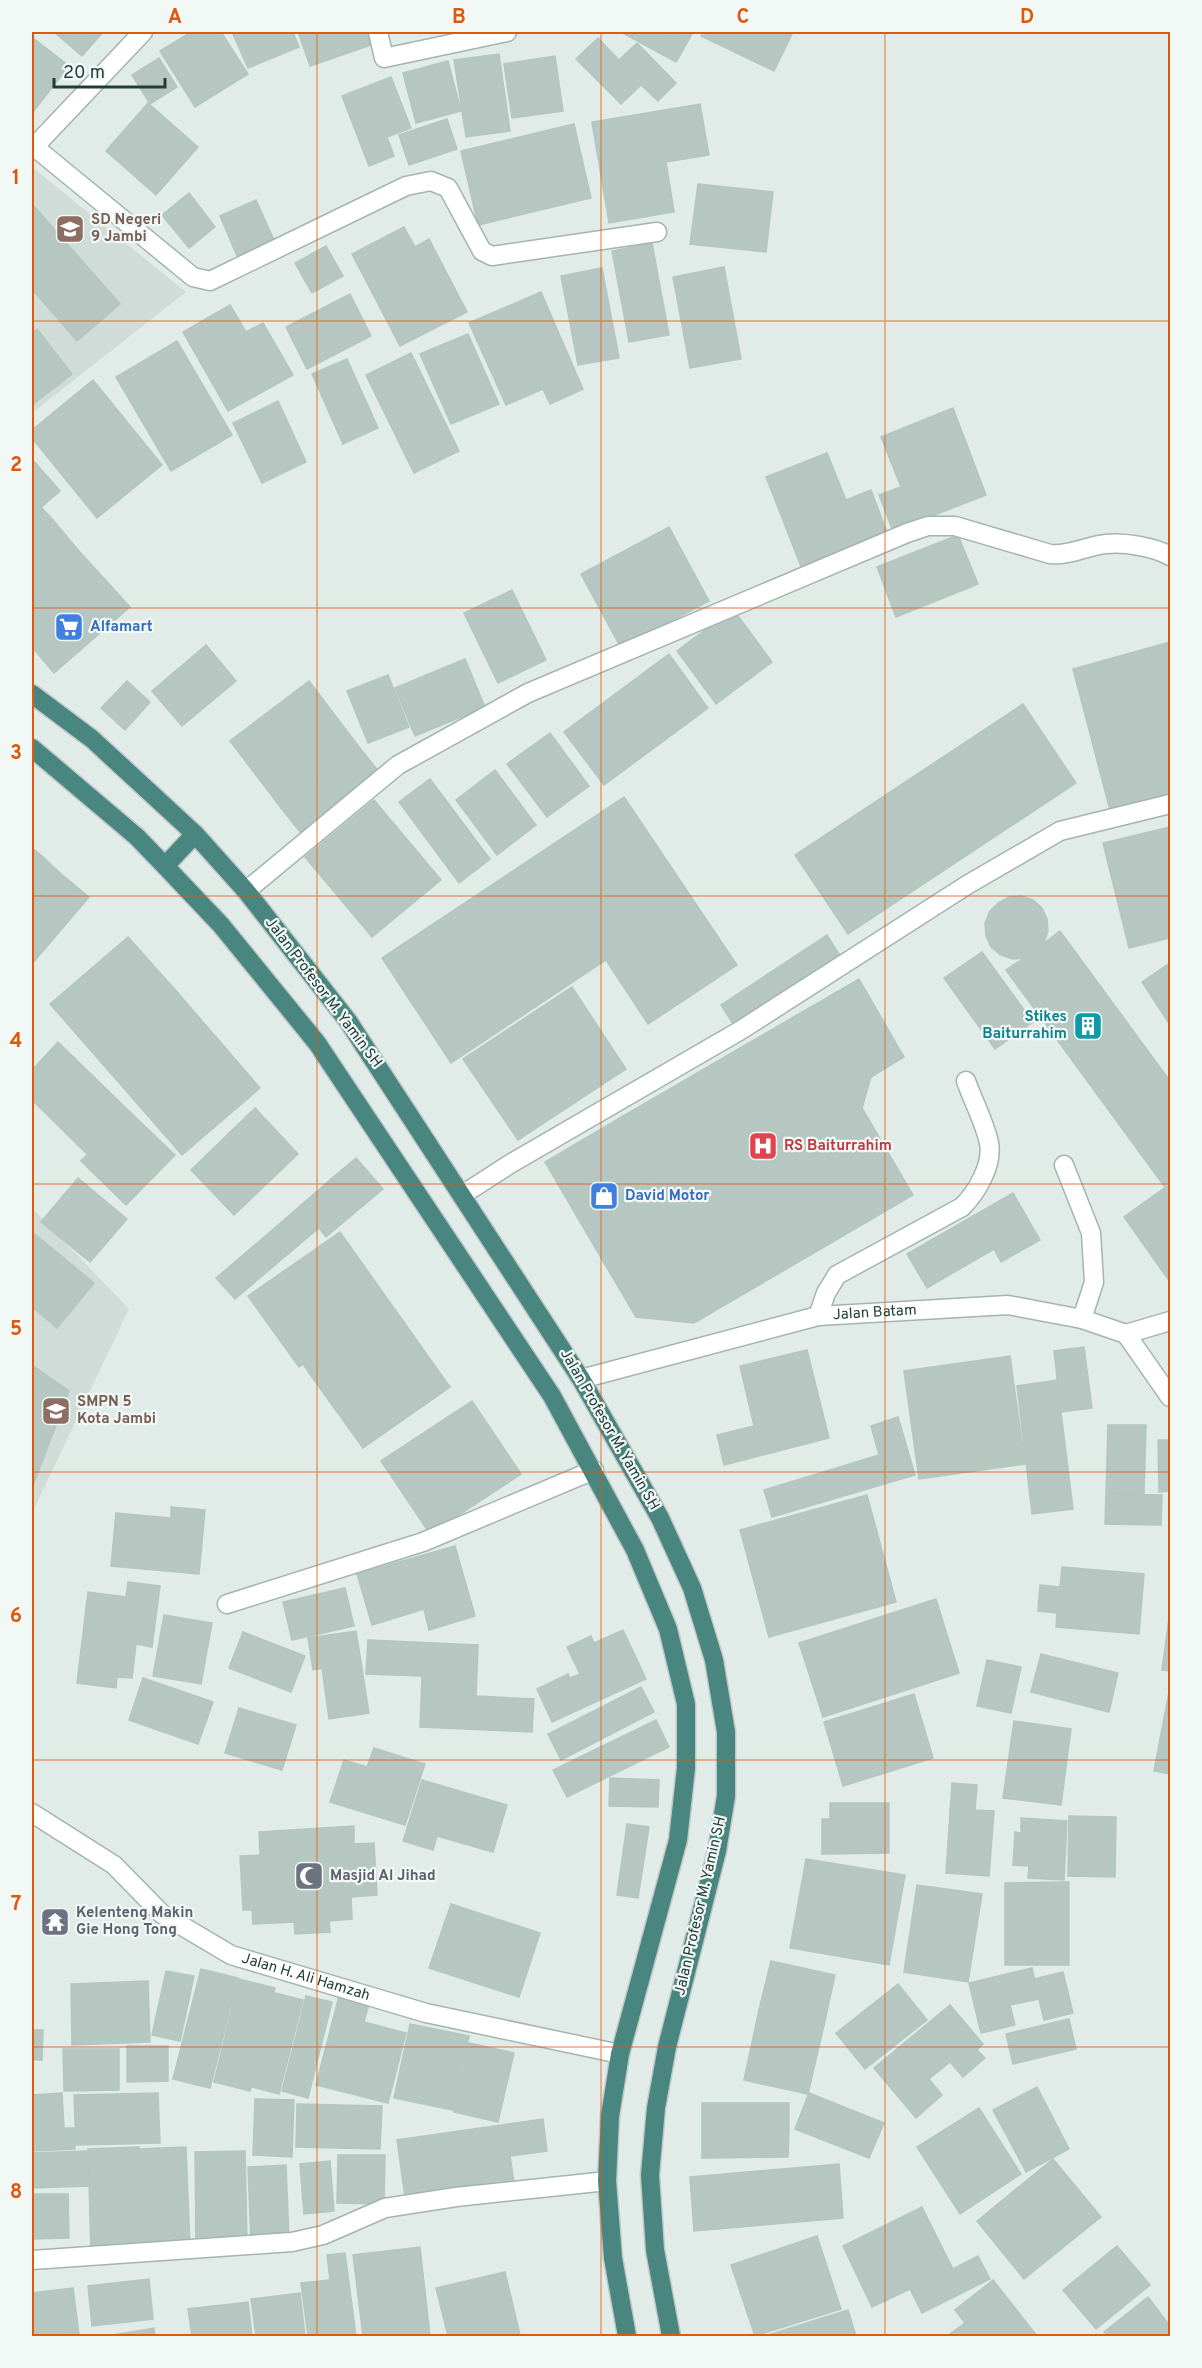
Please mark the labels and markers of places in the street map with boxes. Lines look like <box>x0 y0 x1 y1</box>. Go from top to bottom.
place label: SD Negeri 9 Jambi <box>91 211 161 247</box>
school or university icon: SD Negeri 9 Jambi <box>54 213 86 245</box>
supermarket icon: Alfamart <box>53 611 85 643</box>
place label: Alfamart <box>90 618 153 637</box>
place label: Stikes Baiturrahim <box>982 1008 1067 1044</box>
building icon: Stikes Baiturrahim <box>1072 1010 1104 1042</box>
hospital icon: RS Baiturrahim <box>747 1130 779 1162</box>
place label: RS Baiturrahim <box>784 1137 892 1156</box>
shop icon: David Motor <box>588 1180 620 1212</box>
place label: David Motor <box>625 1187 710 1206</box>
place label: SMPN 5 Kota Jambi <box>77 1393 156 1429</box>
school or university icon: SMPN 5 Kota Jambi <box>40 1395 72 1427</box>
mosque icon: Masjid Al Jihad <box>293 1860 325 1892</box>
place label: Masjid Al Jihad <box>330 1867 436 1886</box>
place label: Kelenteng Makin Gie Hong Tong <box>76 1904 193 1940</box>
temple icon: Kelenteng Makin Gie Hong Tong <box>39 1906 71 1938</box>

